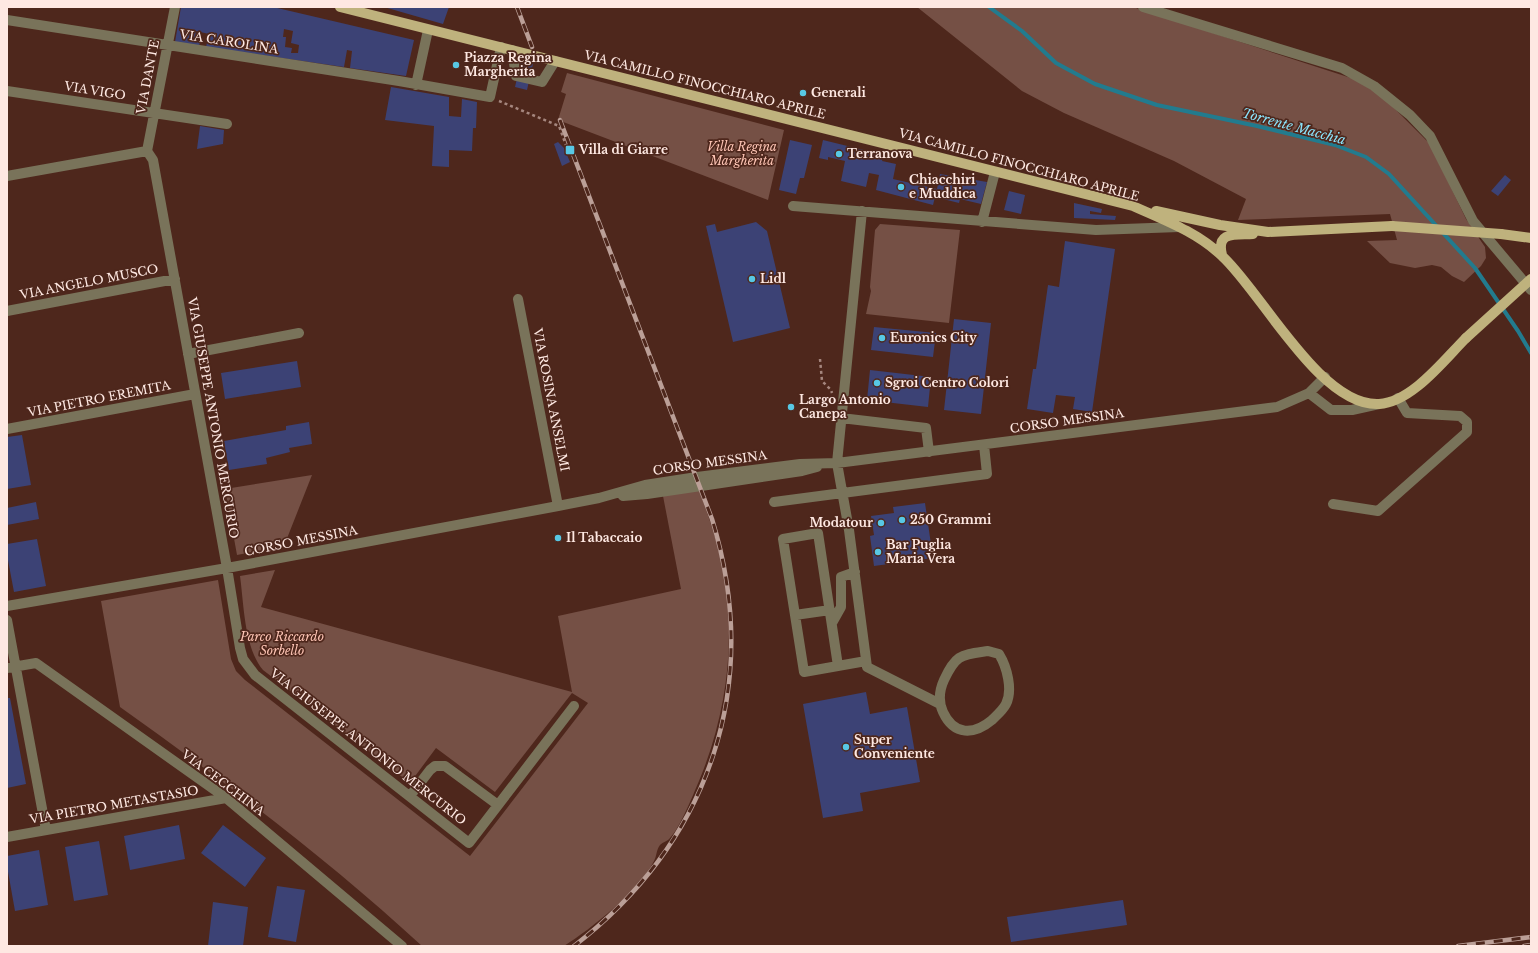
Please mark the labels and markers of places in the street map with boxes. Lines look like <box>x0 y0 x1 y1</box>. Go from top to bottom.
place label: Piazza Regina Margherita <box>464 50 552 79</box>
marker: Piazza Regina Margherita <box>451 60 461 70</box>
place label: Generali <box>811 85 866 100</box>
marker: Generali <box>798 88 808 98</box>
place label: Villa di Giarre <box>578 142 668 157</box>
marker: Villa di Giarre <box>564 144 576 156</box>
place label: Terranova <box>847 146 912 161</box>
marker: Terranova <box>834 149 844 159</box>
place label: Chiacchiri e Muddica <box>909 172 976 201</box>
marker: Chiacchiri e Muddica <box>896 182 906 192</box>
place label: Lidl <box>760 271 787 286</box>
marker: Lidl <box>747 274 757 284</box>
place label: Euronics City <box>890 330 977 345</box>
marker: Euronics City <box>877 333 887 343</box>
place label: Sgroi Centro Colori <box>885 375 1010 390</box>
marker: Sgroi Centro Colori <box>872 378 882 388</box>
place label: Largo Antonio Canepa <box>799 392 891 421</box>
marker: Largo Antonio Canepa <box>786 402 796 412</box>
place label: 250 Grammi <box>910 512 992 527</box>
place label: Modatour <box>809 515 873 530</box>
marker: 250 Grammi <box>897 515 907 525</box>
marker: Modatour <box>876 518 886 528</box>
place label: Il Tabaccaio <box>566 530 642 545</box>
marker: Il Tabaccaio <box>553 533 563 543</box>
place label: Bar Puglia Maria Vera <box>886 537 955 566</box>
marker: Bar Puglia Maria Vera <box>873 547 883 557</box>
place label: Super Conveniente <box>854 732 935 761</box>
marker: Super Conveniente <box>841 742 851 752</box>

